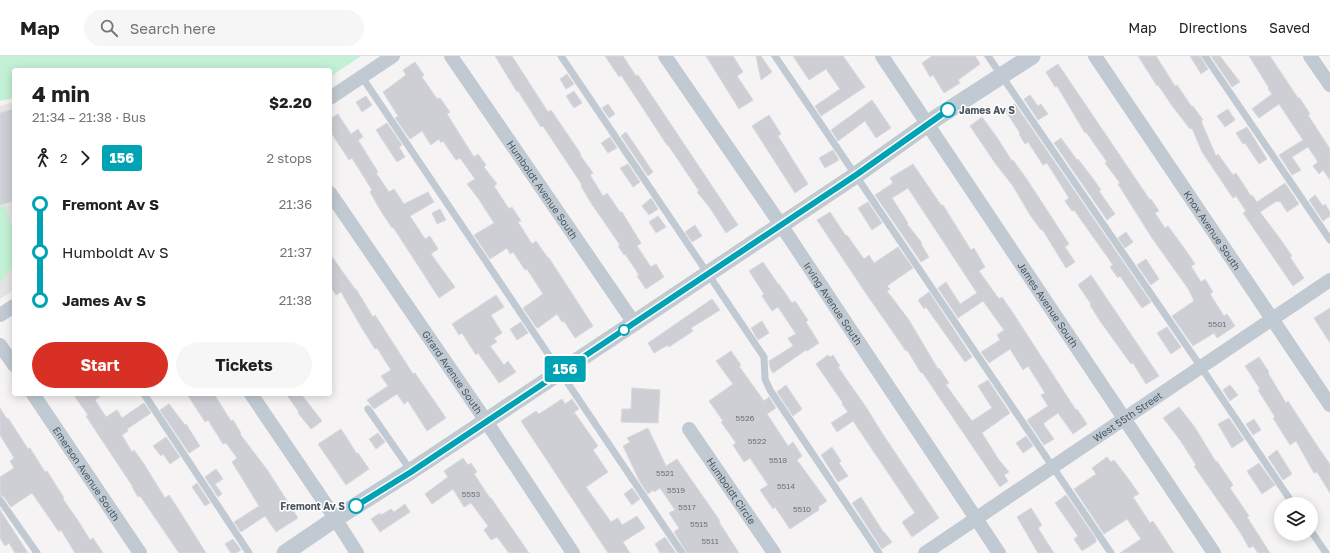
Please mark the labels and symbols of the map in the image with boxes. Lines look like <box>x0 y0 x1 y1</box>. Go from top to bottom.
marker: James Av S <box>940 102 956 118</box>
place label: James Av S <box>959 104 1015 116</box>
street label: Humboldt Avenue South <box>505 138 581 241</box>
street label: Knox Avenue South <box>1181 188 1243 272</box>
street label: Irving Avenue South <box>801 260 865 347</box>
street label: James Avenue South <box>1015 260 1081 350</box>
house number: 5501 <box>1208 319 1226 329</box>
unlabelled marker <box>618 324 630 336</box>
street label: Girard Avenue South <box>420 328 485 416</box>
line badge: 156 <box>542 356 588 382</box>
street label: West 55th Street <box>1090 389 1164 444</box>
house number: 5526 <box>736 413 755 423</box>
street label: Emerson Avenue South <box>51 424 123 523</box>
house number: 5522 <box>748 436 767 446</box>
street label: Humboldt Circle <box>704 455 759 527</box>
house number: 5518 <box>769 455 787 465</box>
house number: 5521 <box>656 468 674 478</box>
house number: 5514 <box>777 481 795 491</box>
house number: 5519 <box>667 485 685 495</box>
house number: 5553 <box>462 489 481 499</box>
marker: Fremont Av S <box>348 498 364 514</box>
place label: Fremont Av S <box>280 500 345 512</box>
house number: 5517 <box>678 502 696 512</box>
house number: 5510 <box>793 504 811 514</box>
house number: 5515 <box>690 519 708 529</box>
house number: 5511 <box>701 536 719 546</box>

